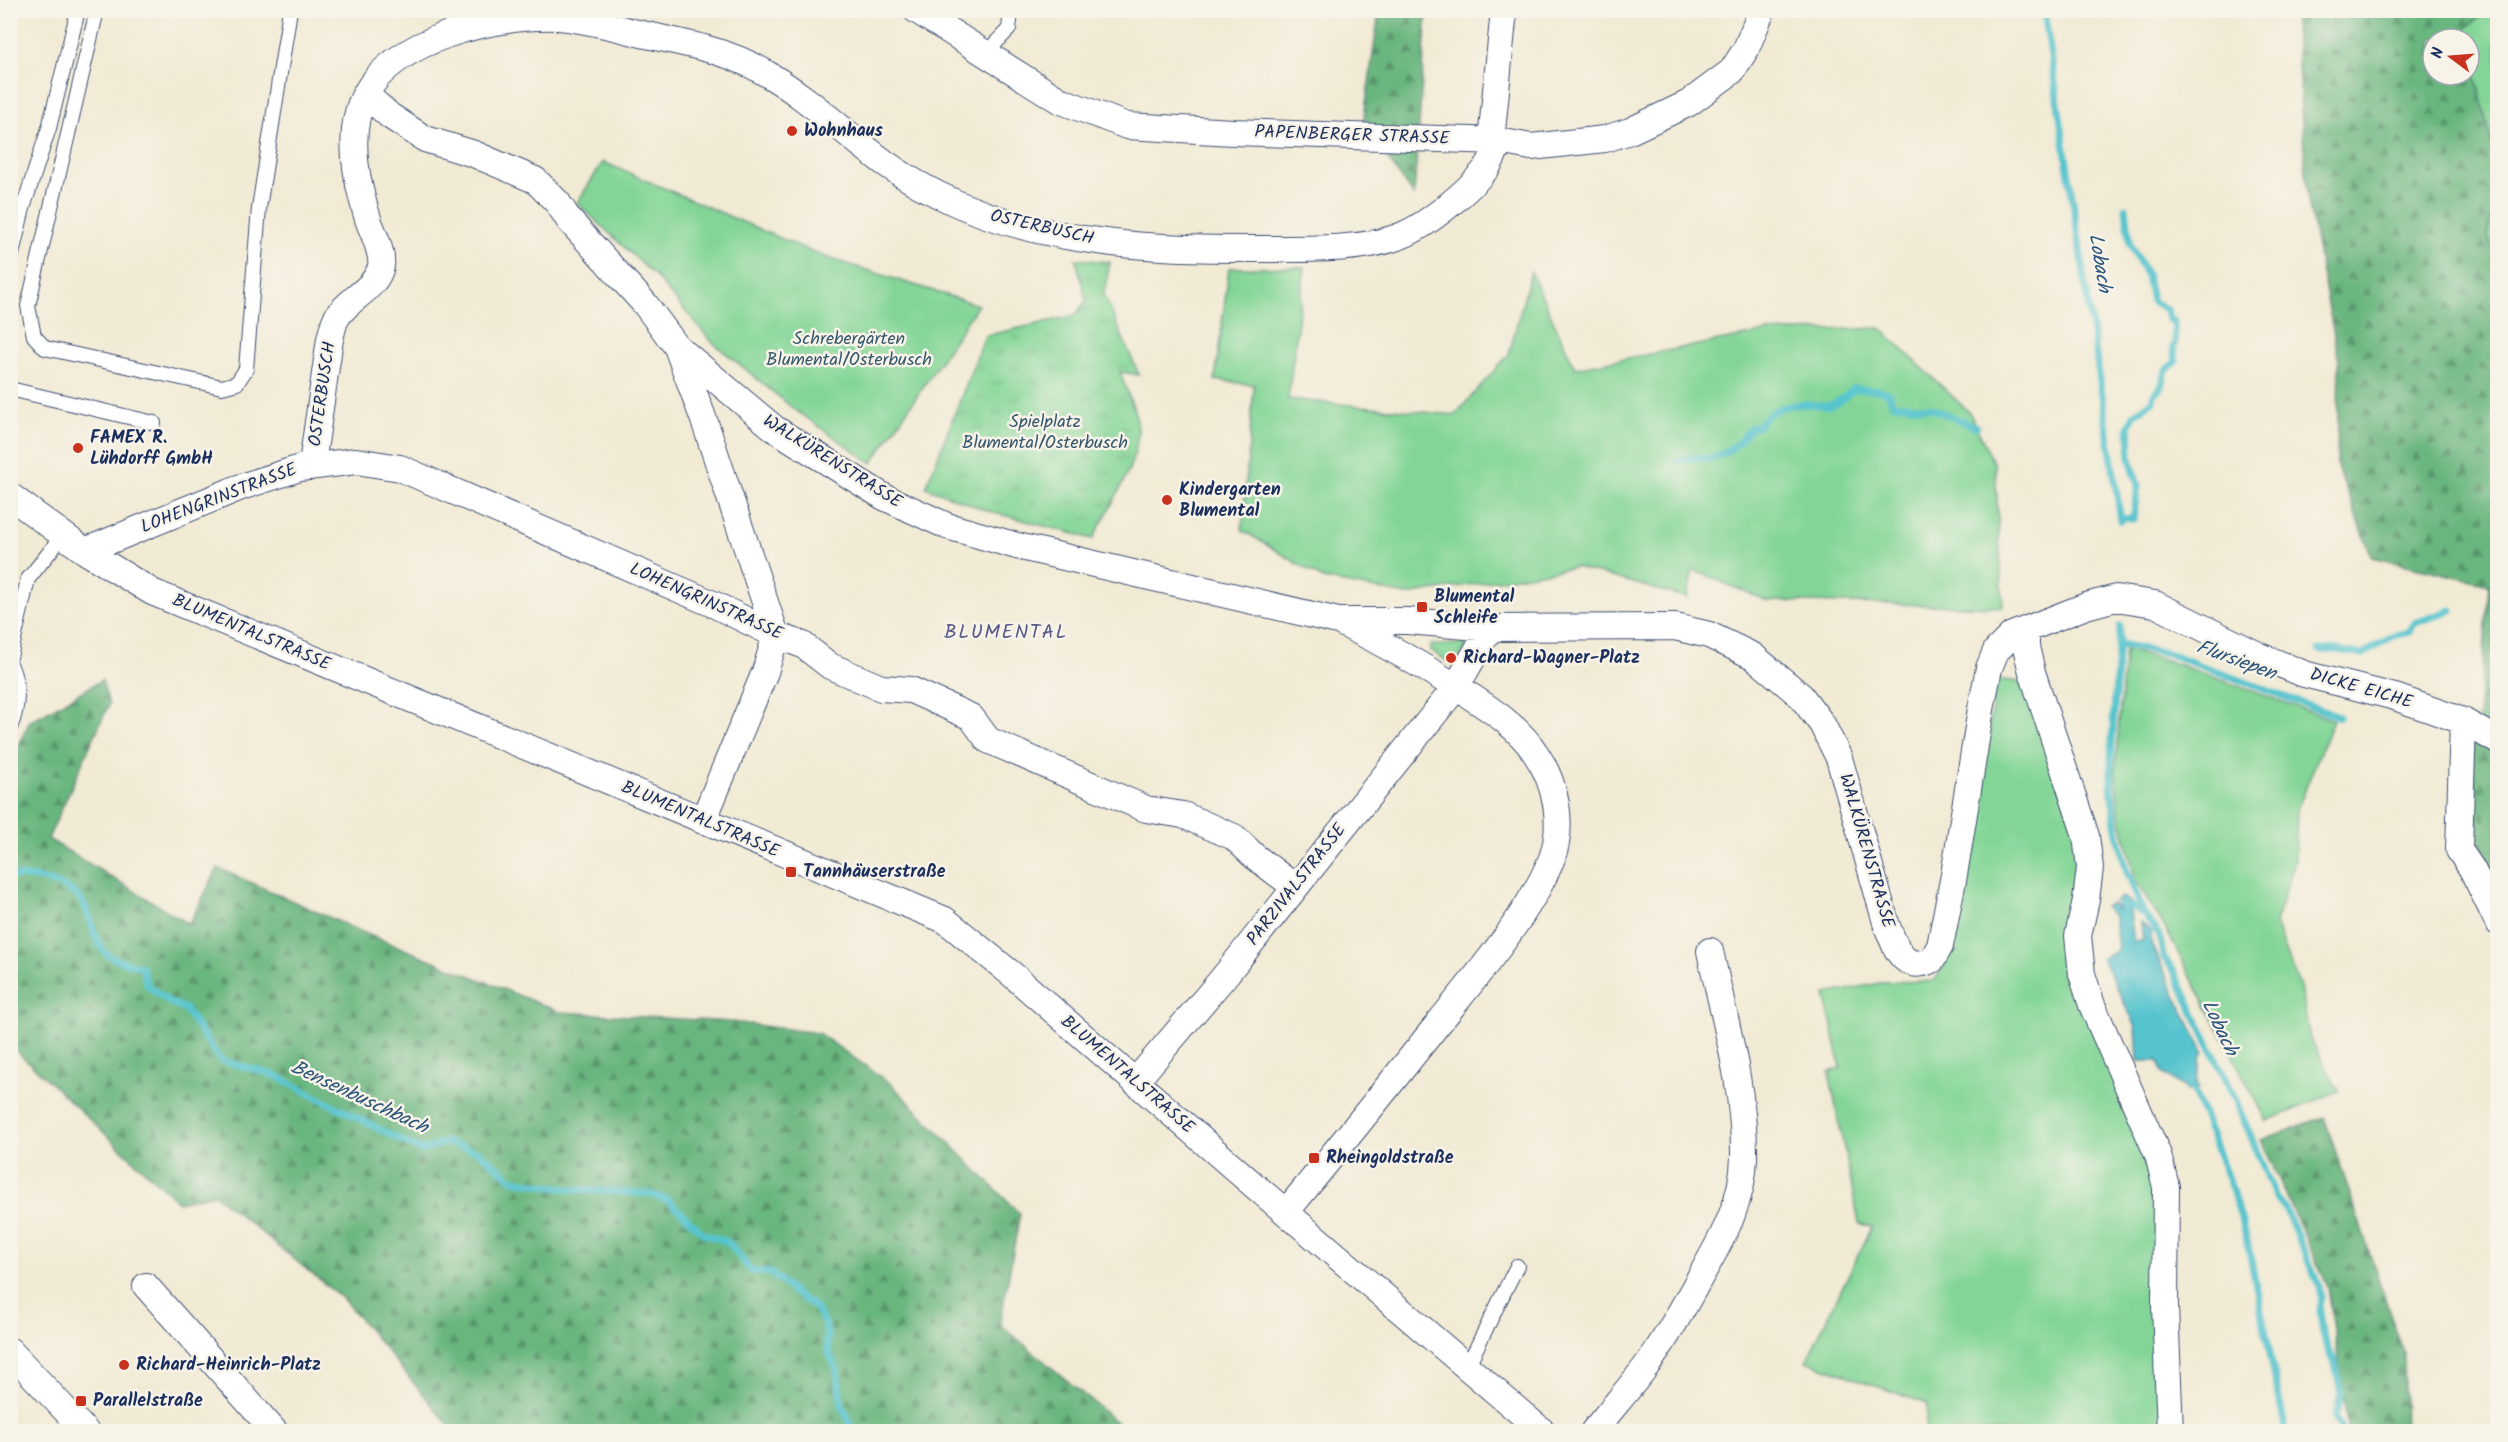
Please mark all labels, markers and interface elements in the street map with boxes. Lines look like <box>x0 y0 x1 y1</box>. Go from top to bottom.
north arrow <box>2421 27 2481 87</box>
text: N <box>2425 45 2451 62</box>
place label: Wohnhaus <box>804 117 884 146</box>
street label: PAPENBERGER STRASSE <box>1254 118 1451 154</box>
marker: Wohnhaus <box>785 124 799 138</box>
street label: OSTERBUSCH <box>987 202 1097 254</box>
water label: Lobach <box>2079 231 2120 297</box>
park label: Schrebergärten Blumental/Osterbusch <box>766 325 932 375</box>
street label: OSTERBUSCH <box>301 340 345 448</box>
street label: WALKÜRENSTRASSE <box>757 407 908 517</box>
park label: Spielplatz Blumental/Osterbusch <box>962 408 1128 458</box>
place label: FAMEX R. Lühdorff GmbH <box>90 424 213 474</box>
marker: FAMEX R. Lühdorff GmbH <box>71 441 85 455</box>
street label: LOHENGRINSTRASSE <box>137 456 302 542</box>
place label: Kindergarten Blumental <box>1179 476 1281 526</box>
marker: Kindergarten Blumental <box>1160 493 1174 507</box>
street label: LOHENGRINSTRASSE <box>625 555 788 649</box>
place label: Blumental Schleife <box>1434 583 1515 633</box>
street label: BLUMENTALSTRASSE <box>167 587 335 680</box>
marker: Blumental Schleife <box>1415 600 1429 614</box>
district label: BLUMENTAL <box>944 617 1068 649</box>
water label: Flursiepen <box>2191 632 2282 691</box>
place label: Richard-Wagner-Platz <box>1463 644 1640 673</box>
marker: Richard-Wagner-Platz <box>1444 651 1458 665</box>
street label: DICKE EICHE <box>2306 660 2416 718</box>
street label: WALKÜRENSTRASSE <box>1830 770 1902 932</box>
street label: BLUMENTALSTRASSE <box>616 774 784 867</box>
street label: PARZIVALSTRASSE <box>1240 817 1354 952</box>
place label: Tannhäuserstraße <box>803 858 946 887</box>
marker: Tannhäuserstraße <box>784 865 798 879</box>
water label: Lobach <box>2192 994 2247 1064</box>
street label: BLUMENTALSTRASSE <box>1053 1008 1201 1142</box>
water label: Bensenbuschbach <box>285 1052 435 1145</box>
place label: Rheingoldstraße <box>1326 1144 1454 1173</box>
marker: Rheingoldstraße <box>1307 1151 1321 1165</box>
place label: Richard-Heinrich-Platz <box>136 1351 321 1380</box>
marker: Richard-Heinrich-Platz <box>117 1358 131 1372</box>
place label: Parallelstraße <box>93 1387 203 1416</box>
marker: Parallelstraße <box>74 1394 88 1408</box>

